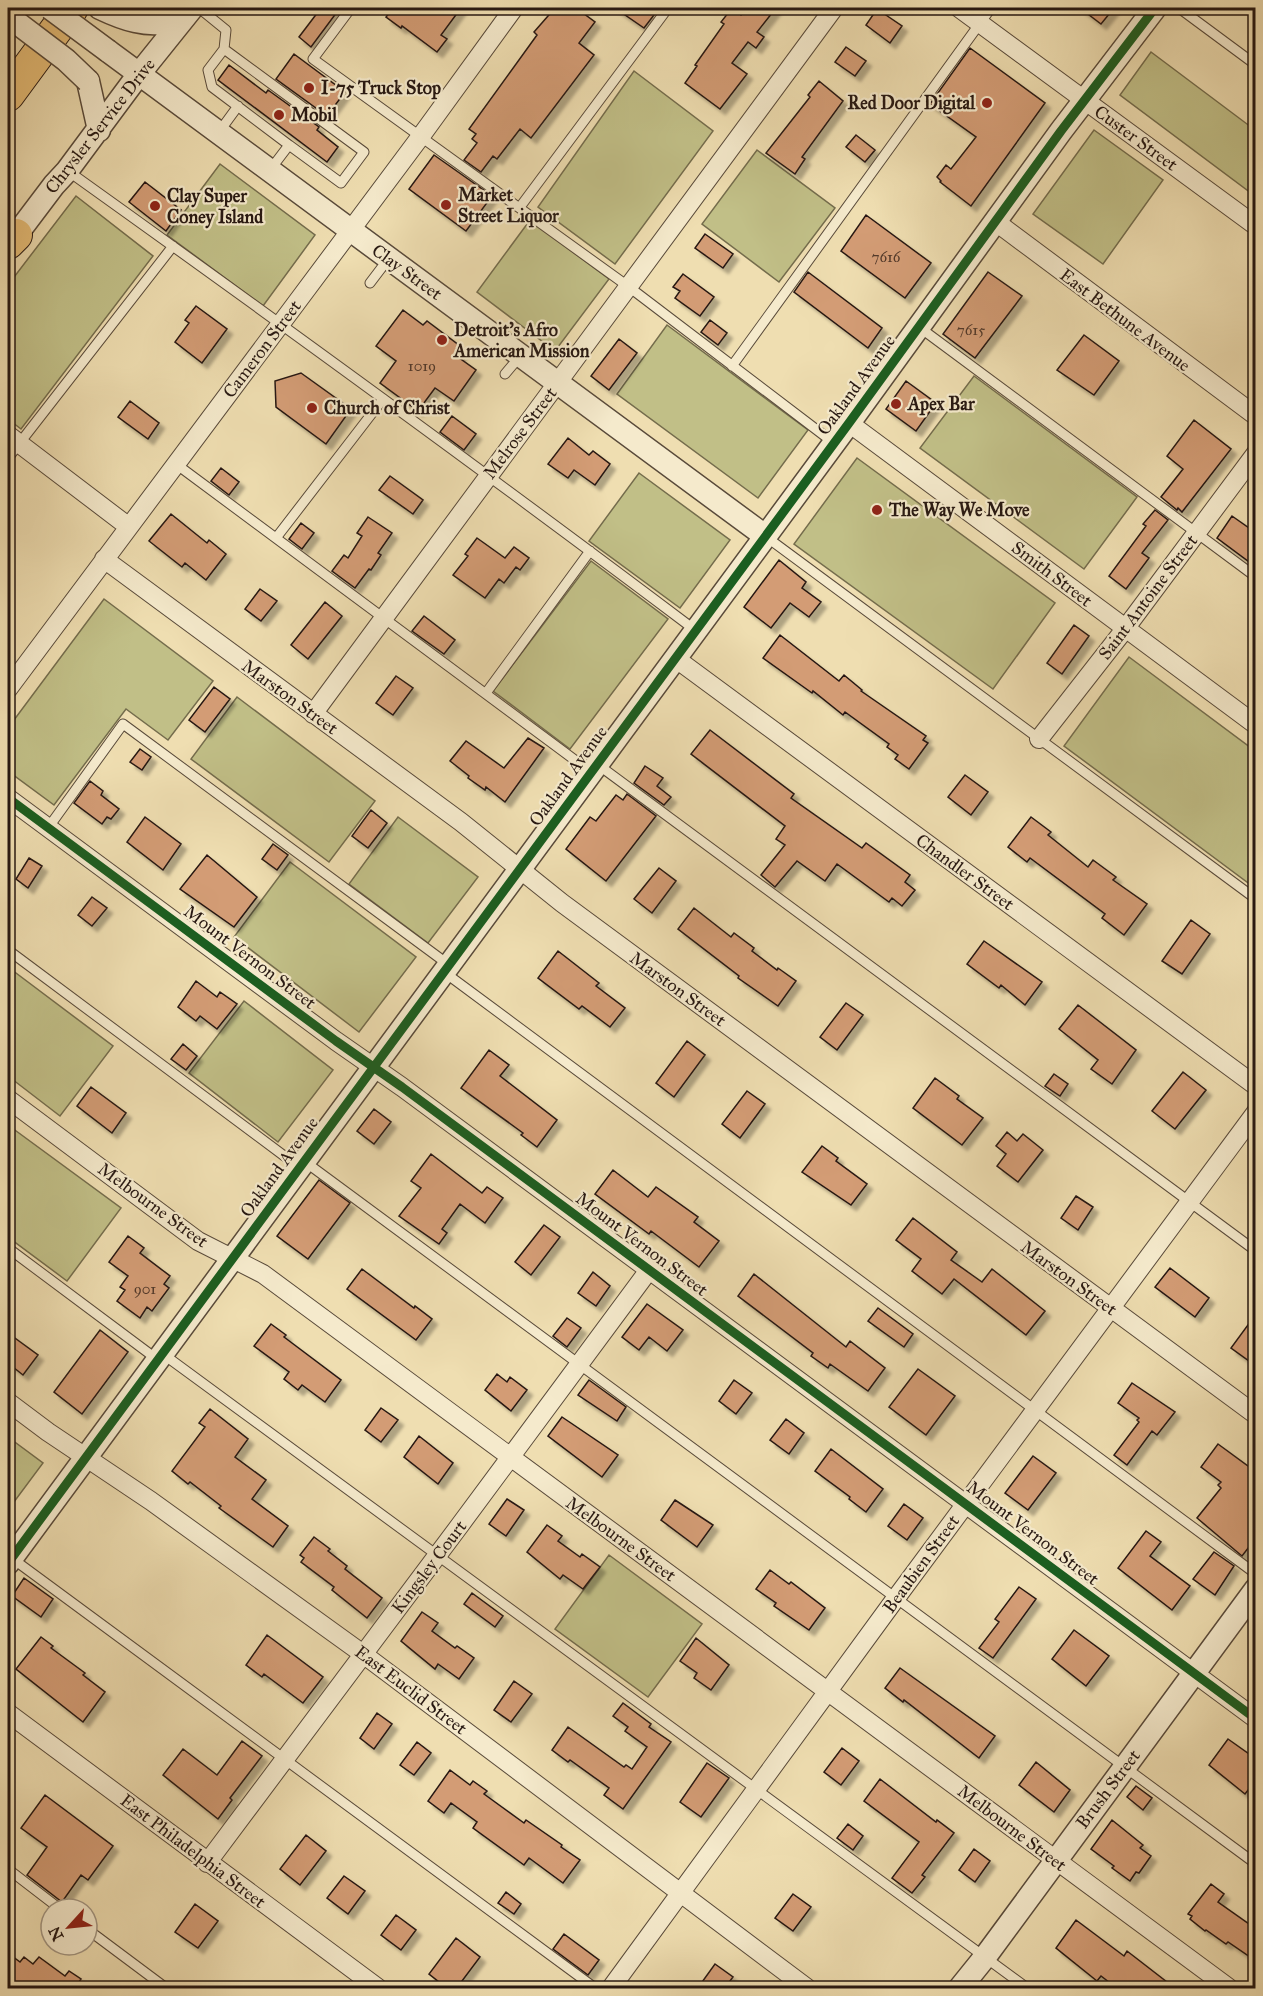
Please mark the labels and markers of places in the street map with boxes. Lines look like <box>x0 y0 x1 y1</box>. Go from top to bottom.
place label: I-75 Truck Stop <box>321 77 441 100</box>
marker: I-75 Truck Stop <box>302 81 316 95</box>
place label: Red Door Digital <box>848 92 976 115</box>
marker: Red Door Digital <box>980 96 994 110</box>
place label: Mobil <box>291 104 338 126</box>
marker: Mobil <box>272 108 286 122</box>
place label: Market Street Liquor <box>458 184 560 228</box>
place label: Clay Super Coney Island <box>167 185 264 229</box>
marker: Market Street Liquor <box>439 198 453 212</box>
marker: Clay Super Coney Island <box>148 199 162 213</box>
place label: Detroit's Afro American Mission <box>453 319 590 362</box>
marker: Detroit's Afro American Mission <box>435 333 449 347</box>
place label: Apex Bar <box>907 393 976 416</box>
place label: Church of Christ <box>324 397 451 419</box>
marker: Apex Bar <box>889 397 903 411</box>
marker: Church of Christ <box>305 401 319 415</box>
place label: The Way We Move <box>888 499 1030 522</box>
marker: The Way We Move <box>870 503 884 517</box>

